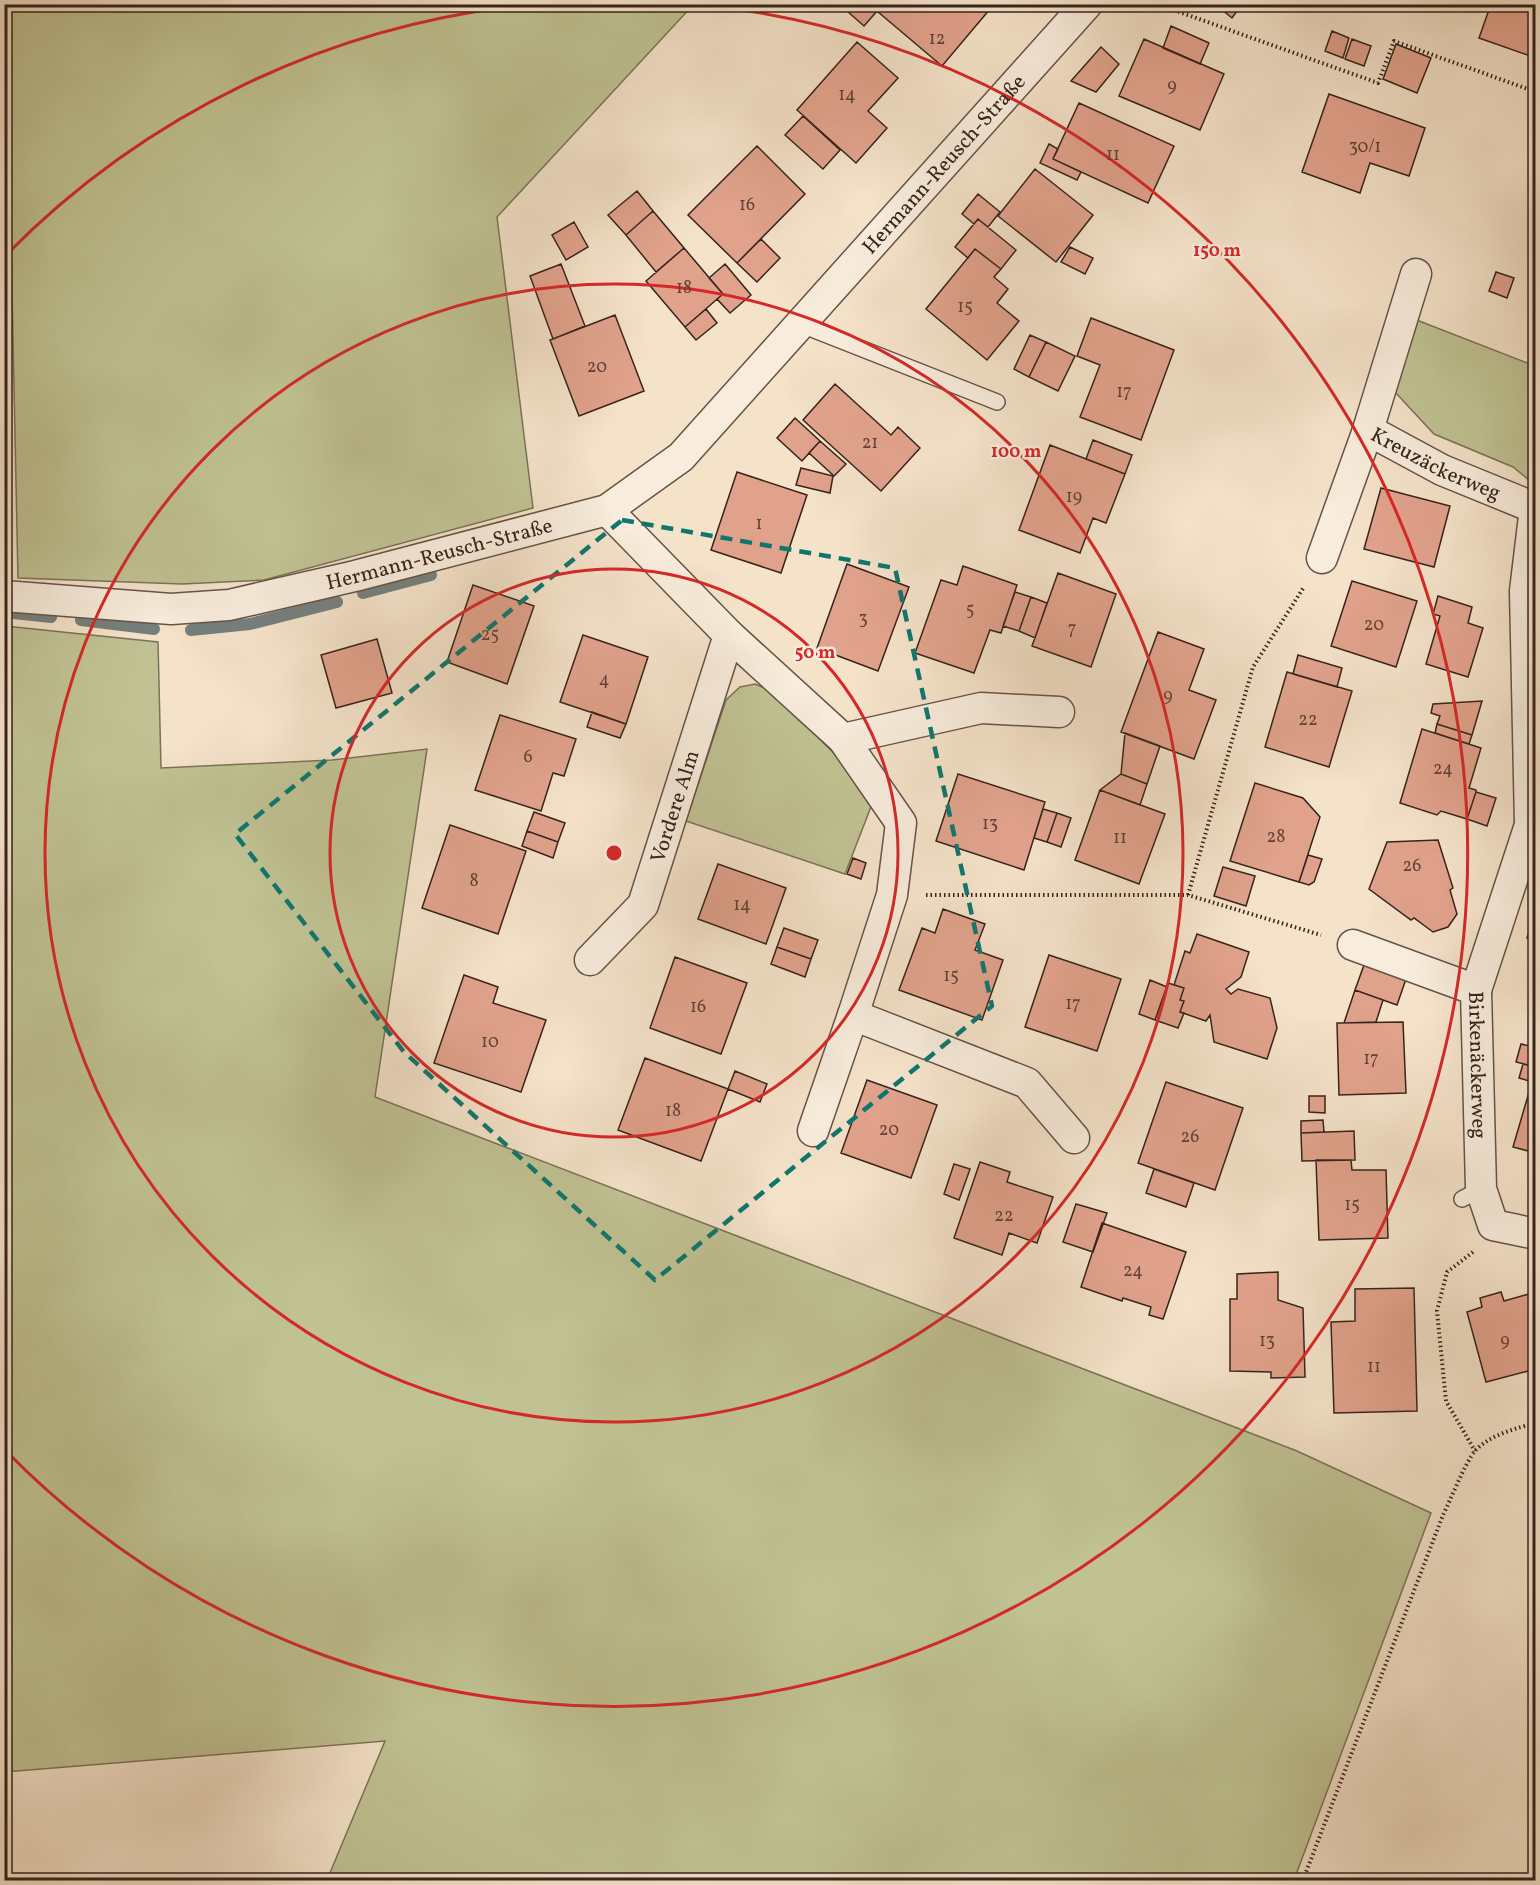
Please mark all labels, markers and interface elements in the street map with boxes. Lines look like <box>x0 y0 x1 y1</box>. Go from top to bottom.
house number: 12 <box>929 27 945 52</box>
street label: Hermann-Reusch-Straße <box>856 69 1033 261</box>
house number: 9 <box>1167 74 1177 99</box>
house number: 14 <box>838 83 856 108</box>
house number: 30/1 <box>1349 135 1381 160</box>
house number: 11 <box>1106 143 1120 168</box>
house number: 16 <box>739 193 755 218</box>
text: 150 m <box>1193 239 1241 264</box>
house number: 18 <box>676 276 692 301</box>
house number: 15 <box>957 295 973 320</box>
house number: 20 <box>587 355 607 380</box>
house number: 17 <box>1116 380 1132 405</box>
street label: Kreuzäckerweg <box>1365 421 1505 508</box>
house number: 21 <box>862 431 878 456</box>
text: 100 m <box>991 440 1041 465</box>
house number: 19 <box>1066 485 1082 510</box>
street label: Hermann-Reusch-Straße <box>324 512 556 598</box>
house number: 1 <box>756 512 762 537</box>
house number: 5 <box>966 598 974 623</box>
house number: 3 <box>858 607 868 632</box>
house number: 20 <box>1364 613 1384 638</box>
house number: 7 <box>1068 617 1076 642</box>
house number: 25 <box>481 623 499 648</box>
text: 50 m <box>795 641 835 666</box>
house number: 4 <box>599 668 609 693</box>
house number: 9 <box>1163 684 1173 709</box>
house number: 22 <box>1298 708 1318 733</box>
house number: 6 <box>523 745 533 770</box>
street label: Vordere Alm <box>644 747 707 867</box>
house number: 24 <box>1433 757 1453 782</box>
house number: 13 <box>982 812 998 837</box>
house number: 28 <box>1267 825 1285 850</box>
house number: 11 <box>1113 826 1127 851</box>
centre of rings <box>604 843 624 863</box>
house number: 26 <box>1403 854 1421 879</box>
house number: 8 <box>469 869 479 894</box>
house number: 14 <box>733 893 751 918</box>
house number: 15 <box>943 964 959 989</box>
street label: Birkenäckerweg <box>1460 991 1493 1139</box>
house number: 17 <box>1065 992 1081 1017</box>
house number: 16 <box>690 995 706 1020</box>
house number: 10 <box>481 1030 499 1055</box>
house number: 17 <box>1363 1047 1379 1072</box>
house number: 18 <box>665 1099 681 1124</box>
house number: 20 <box>879 1118 899 1143</box>
house number: 26 <box>1181 1125 1199 1150</box>
house number: 15 <box>1344 1193 1360 1218</box>
house number: 22 <box>994 1204 1014 1229</box>
house number: 24 <box>1123 1259 1143 1284</box>
house number: 13 <box>1259 1329 1275 1354</box>
house number: 9 <box>1500 1329 1510 1354</box>
house number: 11 <box>1367 1355 1381 1380</box>

